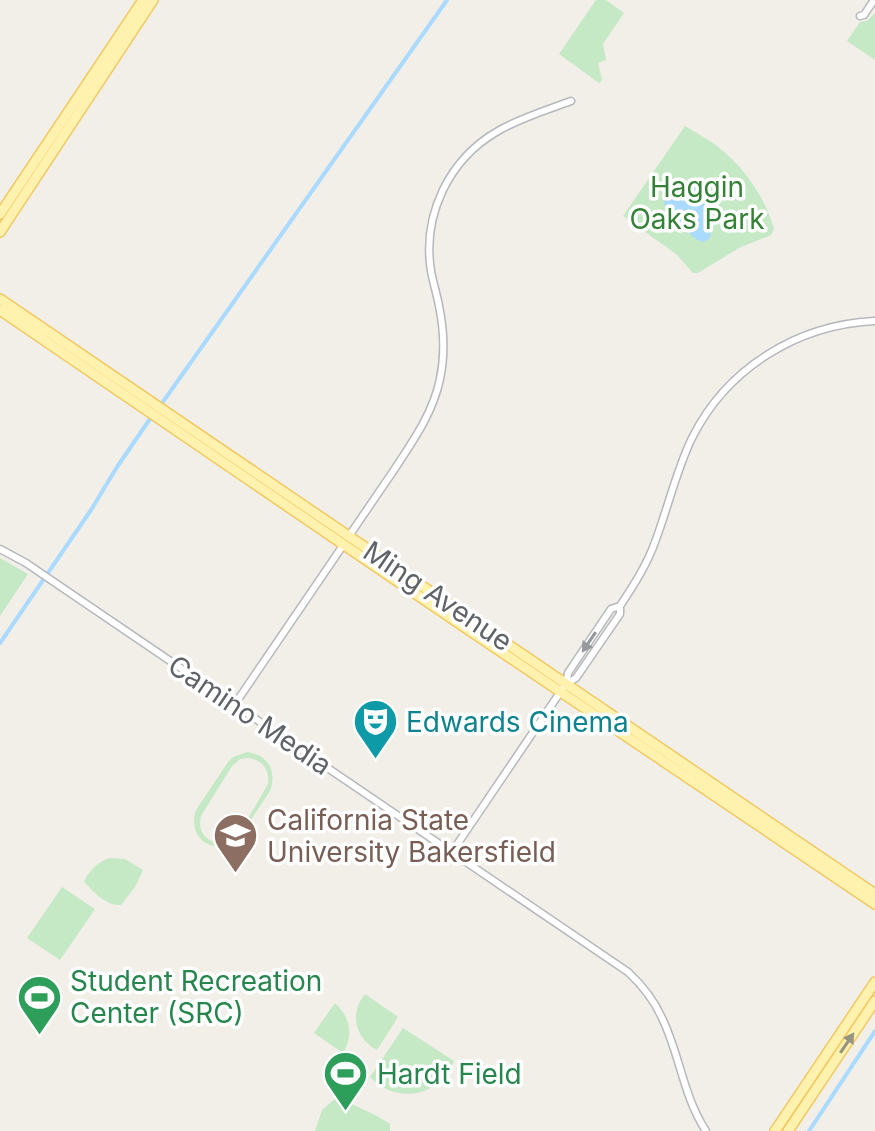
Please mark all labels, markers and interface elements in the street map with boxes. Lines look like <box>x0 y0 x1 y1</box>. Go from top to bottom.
park label: Haggin Oaks Park <box>629 170 765 236</box>
street label: Ming Avenue <box>357 534 519 658</box>
one-way arrow <box>582 631 597 652</box>
street label: Camino Media <box>162 648 338 782</box>
theatre icon: Edwards Cinema <box>351 698 399 761</box>
place label: Edwards Cinema <box>406 705 629 739</box>
place label: California State University Bakersfield <box>267 803 556 869</box>
school or university icon: California State University Bakersfield <box>212 812 260 875</box>
place label: Student Recreation Center (SRC) <box>70 964 322 1030</box>
sports icon: Student Recreation Center (SRC) <box>15 973 63 1036</box>
one-way arrow <box>839 1032 854 1054</box>
sports icon: Hardt Field <box>322 1050 370 1113</box>
place label: Hardt Field <box>377 1057 522 1091</box>

